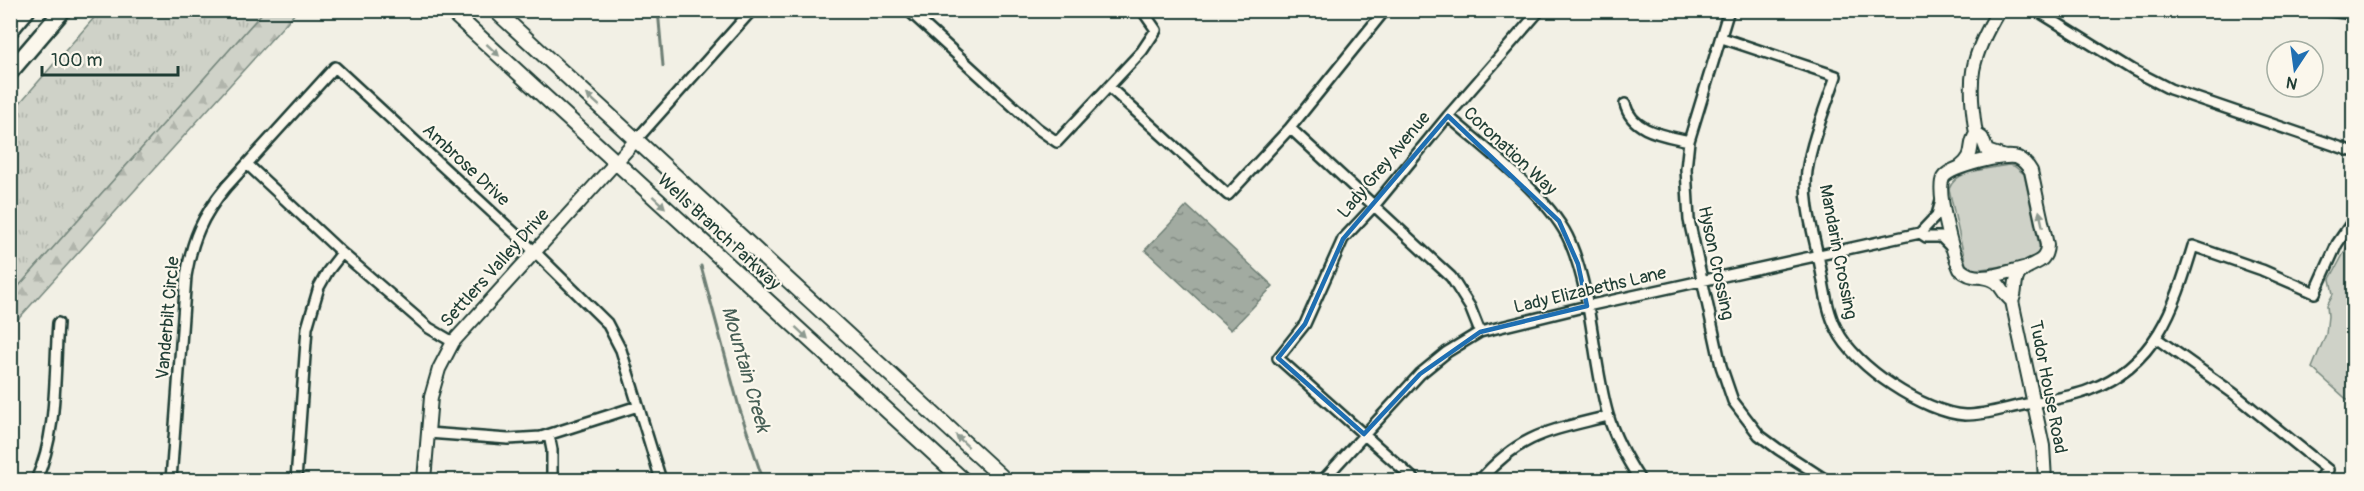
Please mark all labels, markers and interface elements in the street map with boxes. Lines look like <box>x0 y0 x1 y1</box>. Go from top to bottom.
scale bar <box>42 39 178 77</box>
north arrow <box>2265 39 2325 99</box>
one-way arrow <box>485 43 500 56</box>
text: 100 m <box>51 49 103 72</box>
text: N <box>2284 72 2299 94</box>
one-way arrow <box>586 94 601 107</box>
street label: Coronation Way <box>1458 102 1562 200</box>
street label: Lady Grey Avenue <box>1333 107 1436 223</box>
street label: Ambrose Drive <box>418 119 515 211</box>
street label: Wells Branch Parkway <box>652 169 786 295</box>
street label: Mandarin Crossing <box>1814 183 1862 321</box>
one-way arrow <box>651 194 665 208</box>
street label: Settlers Valley Drive <box>436 204 554 332</box>
street label: Hyson Crossing <box>1693 204 1739 322</box>
one-way arrow <box>2036 209 2045 228</box>
street label: Vanderbilt Circle <box>151 255 185 381</box>
street label: Lady Elizabeths Lane <box>1511 261 1669 319</box>
water label: Mountain Creek <box>716 303 776 436</box>
street label: Tudor House Road <box>2024 318 2072 456</box>
one-way arrow <box>795 326 810 340</box>
one-way arrow <box>954 434 969 448</box>

